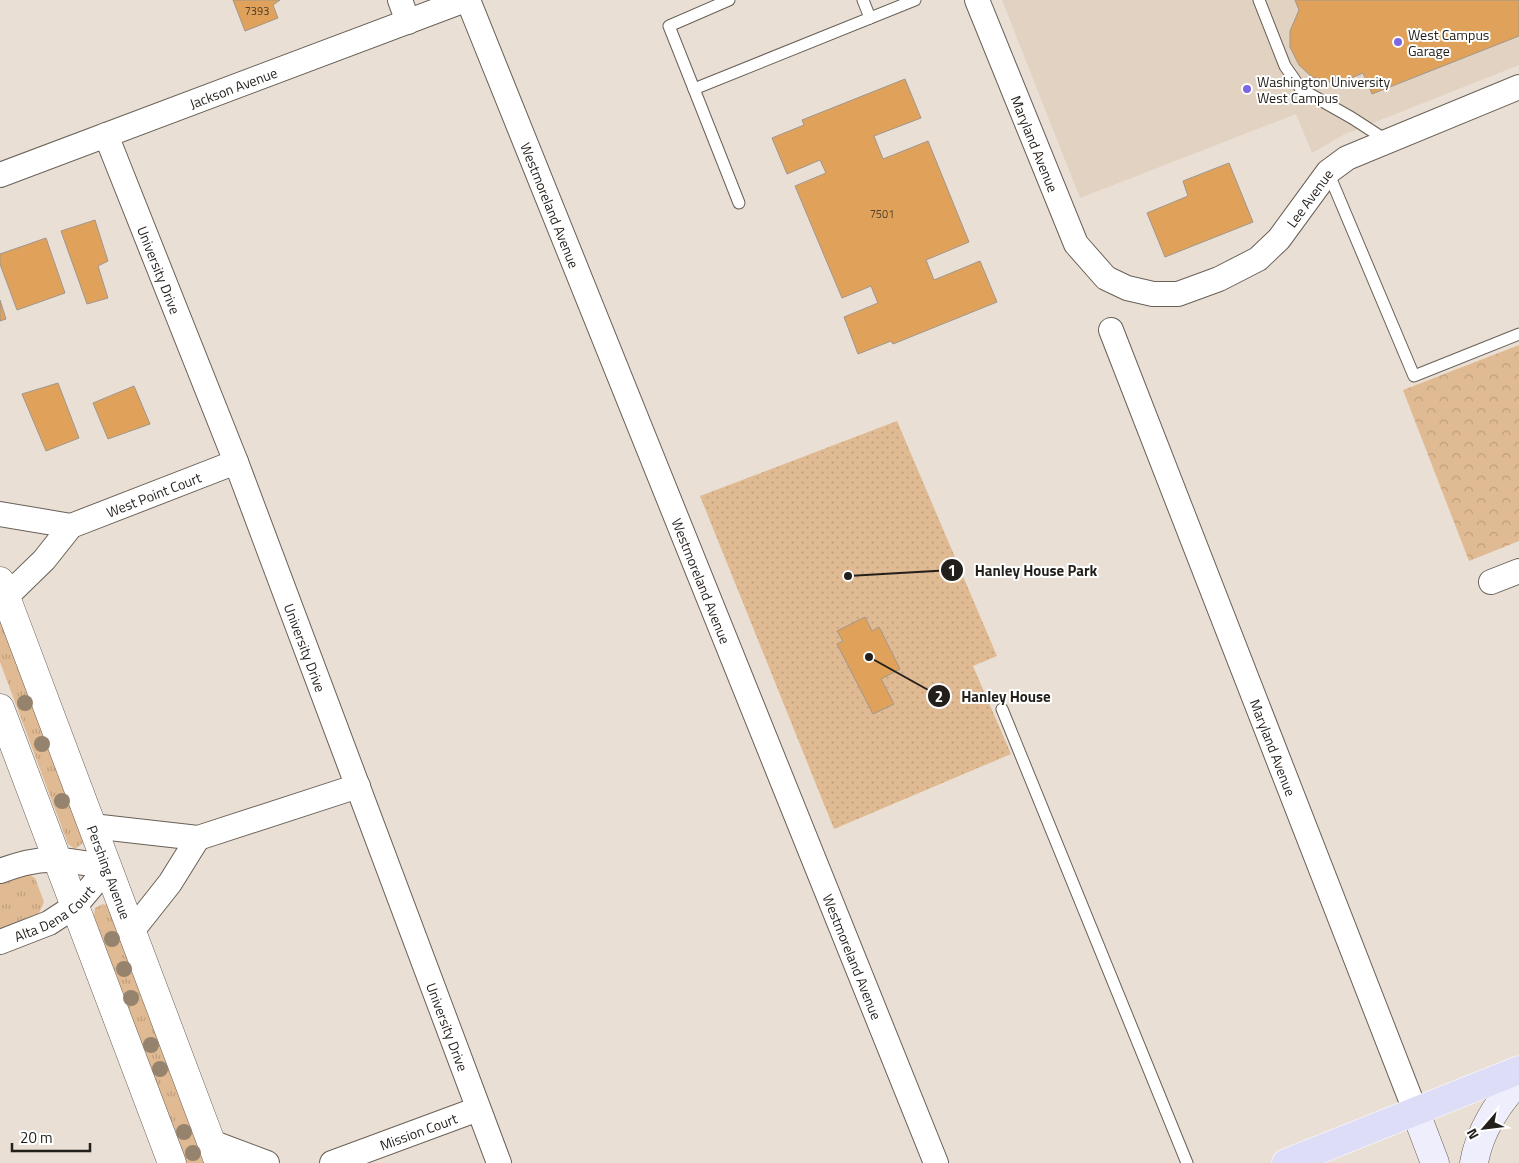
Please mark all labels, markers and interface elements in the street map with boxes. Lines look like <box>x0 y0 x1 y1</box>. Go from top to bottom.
house number: 7393 <box>245 3 269 19</box>
place label: West Campus Garage <box>1408 24 1489 61</box>
marker: West Campus Garage <box>1392 36 1404 48</box>
street label: Jackson Avenue <box>186 61 280 113</box>
place label: Washington University West Campus <box>1257 71 1391 108</box>
marker: Washington University West Campus <box>1241 83 1253 95</box>
street label: Maryland Avenue <box>1006 92 1064 195</box>
street label: Westmoreland Avenue <box>516 139 585 271</box>
street label: Lee Avenue <box>1281 164 1338 231</box>
house number: 7501 <box>870 206 894 222</box>
street label: University Drive <box>133 223 187 317</box>
street label: West Point Court <box>103 466 204 522</box>
street label: Westmoreland Avenue <box>667 515 736 647</box>
callout: Hanley House Park <box>940 555 1107 585</box>
text: 1 <box>948 559 956 582</box>
text: Hanley House Park <box>975 559 1098 582</box>
street label: University Drive <box>279 600 332 695</box>
callout: Hanley House <box>926 681 1061 711</box>
text: 2 <box>935 685 943 708</box>
text: Hanley House <box>961 685 1051 708</box>
street label: Maryland Avenue <box>1245 696 1302 799</box>
street label: Pershing Avenue <box>82 822 137 922</box>
street label: Alta Dena Court <box>11 880 99 946</box>
street label: Westmoreland Avenue <box>818 891 888 1022</box>
street label: University Drive <box>422 979 474 1074</box>
north arrow <box>1459 1103 1509 1153</box>
street label: Mission Court <box>377 1107 460 1155</box>
scale bar <box>12 1120 90 1152</box>
text: N <box>1461 1125 1484 1144</box>
text: 20 m <box>20 1126 53 1149</box>

